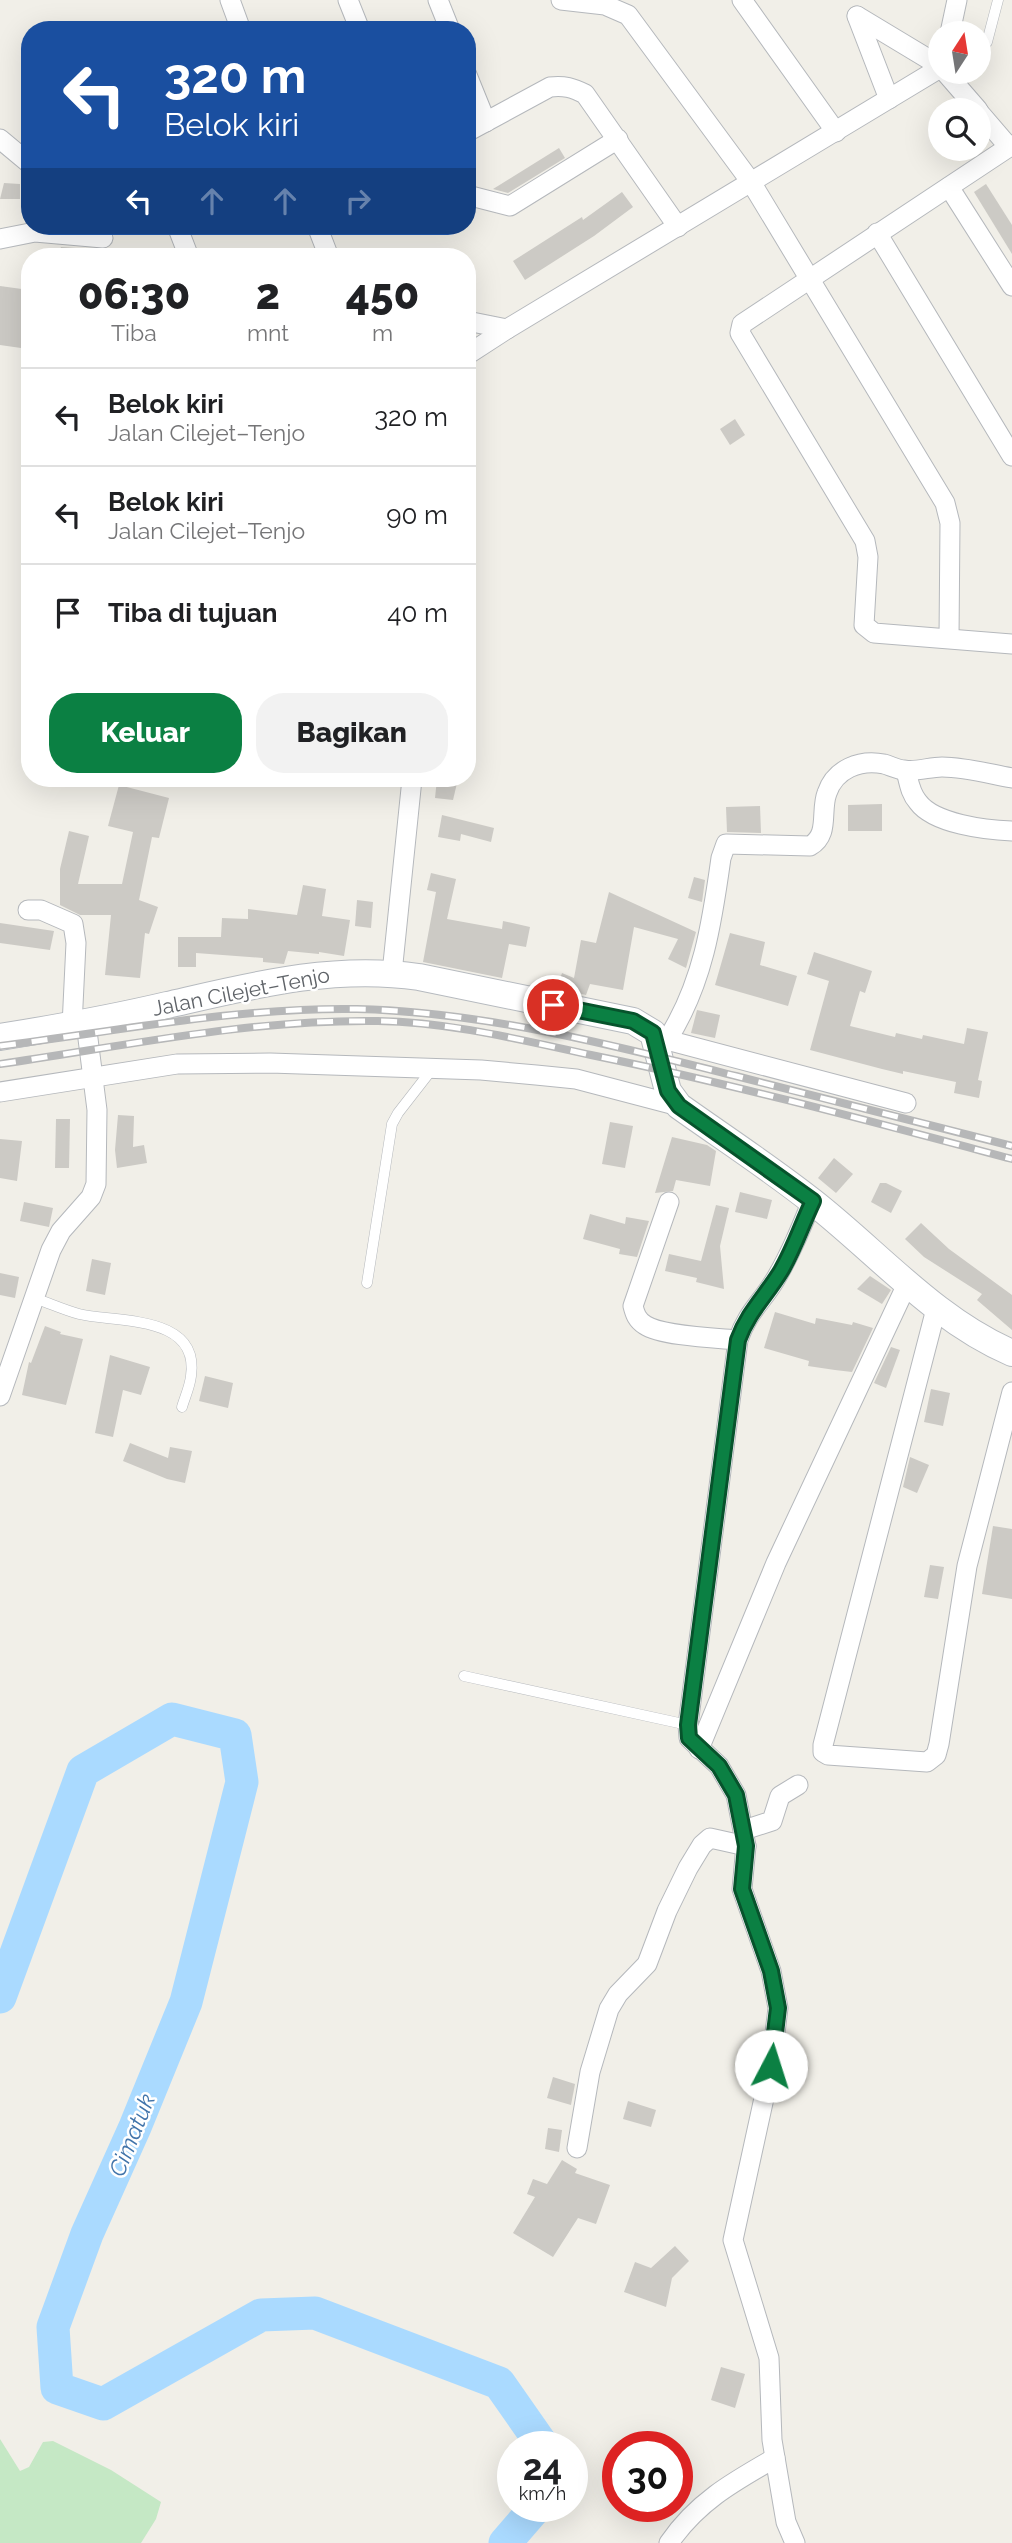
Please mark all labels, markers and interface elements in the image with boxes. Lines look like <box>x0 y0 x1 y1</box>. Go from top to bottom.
north arrow <box>928 21 990 84</box>
map controls <box>928 21 991 161</box>
text: 320 m <box>164 47 306 104</box>
icon: left <box>49 49 140 140</box>
button: search <box>928 98 991 161</box>
text: Belok kiri <box>164 106 299 143</box>
icon: left <box>120 182 158 220</box>
icon: ahead <box>193 182 231 220</box>
icon: ahead <box>266 182 304 220</box>
icon: right <box>339 182 377 220</box>
text: 06:30 <box>78 270 190 319</box>
text: 2 <box>256 270 280 319</box>
text: 450 <box>346 270 419 319</box>
text: Tiba <box>111 319 157 346</box>
text: mnt <box>247 319 289 346</box>
text: m <box>372 319 393 346</box>
text: Belok kiri <box>108 389 224 419</box>
icon: left <box>49 398 87 436</box>
text: 320 m <box>374 402 448 432</box>
text: Jalan Cilejet–Tenjo <box>108 419 305 446</box>
text: Belok kiri <box>108 487 224 517</box>
icon: left <box>49 496 87 534</box>
text: 90 m <box>386 500 448 530</box>
text: Jalan Cilejet–Tenjo <box>108 517 305 544</box>
icon: arrive <box>49 594 87 632</box>
text: Tiba di tujuan <box>108 598 278 628</box>
text: 40 m <box>387 598 448 628</box>
button: Keluar <box>49 693 242 773</box>
button: Bagikan <box>256 693 448 773</box>
street label: Jalan Cilejet–Tenjo <box>150 962 332 1021</box>
pin <box>523 975 583 1035</box>
icon: arrive <box>534 986 572 1024</box>
position arrow <box>734 2029 808 2103</box>
water label: Cimatuk <box>103 2090 160 2180</box>
speed limit sign: 30 <box>602 2431 693 2522</box>
text: 24 <box>523 2447 562 2488</box>
text: km/h <box>519 2483 566 2504</box>

